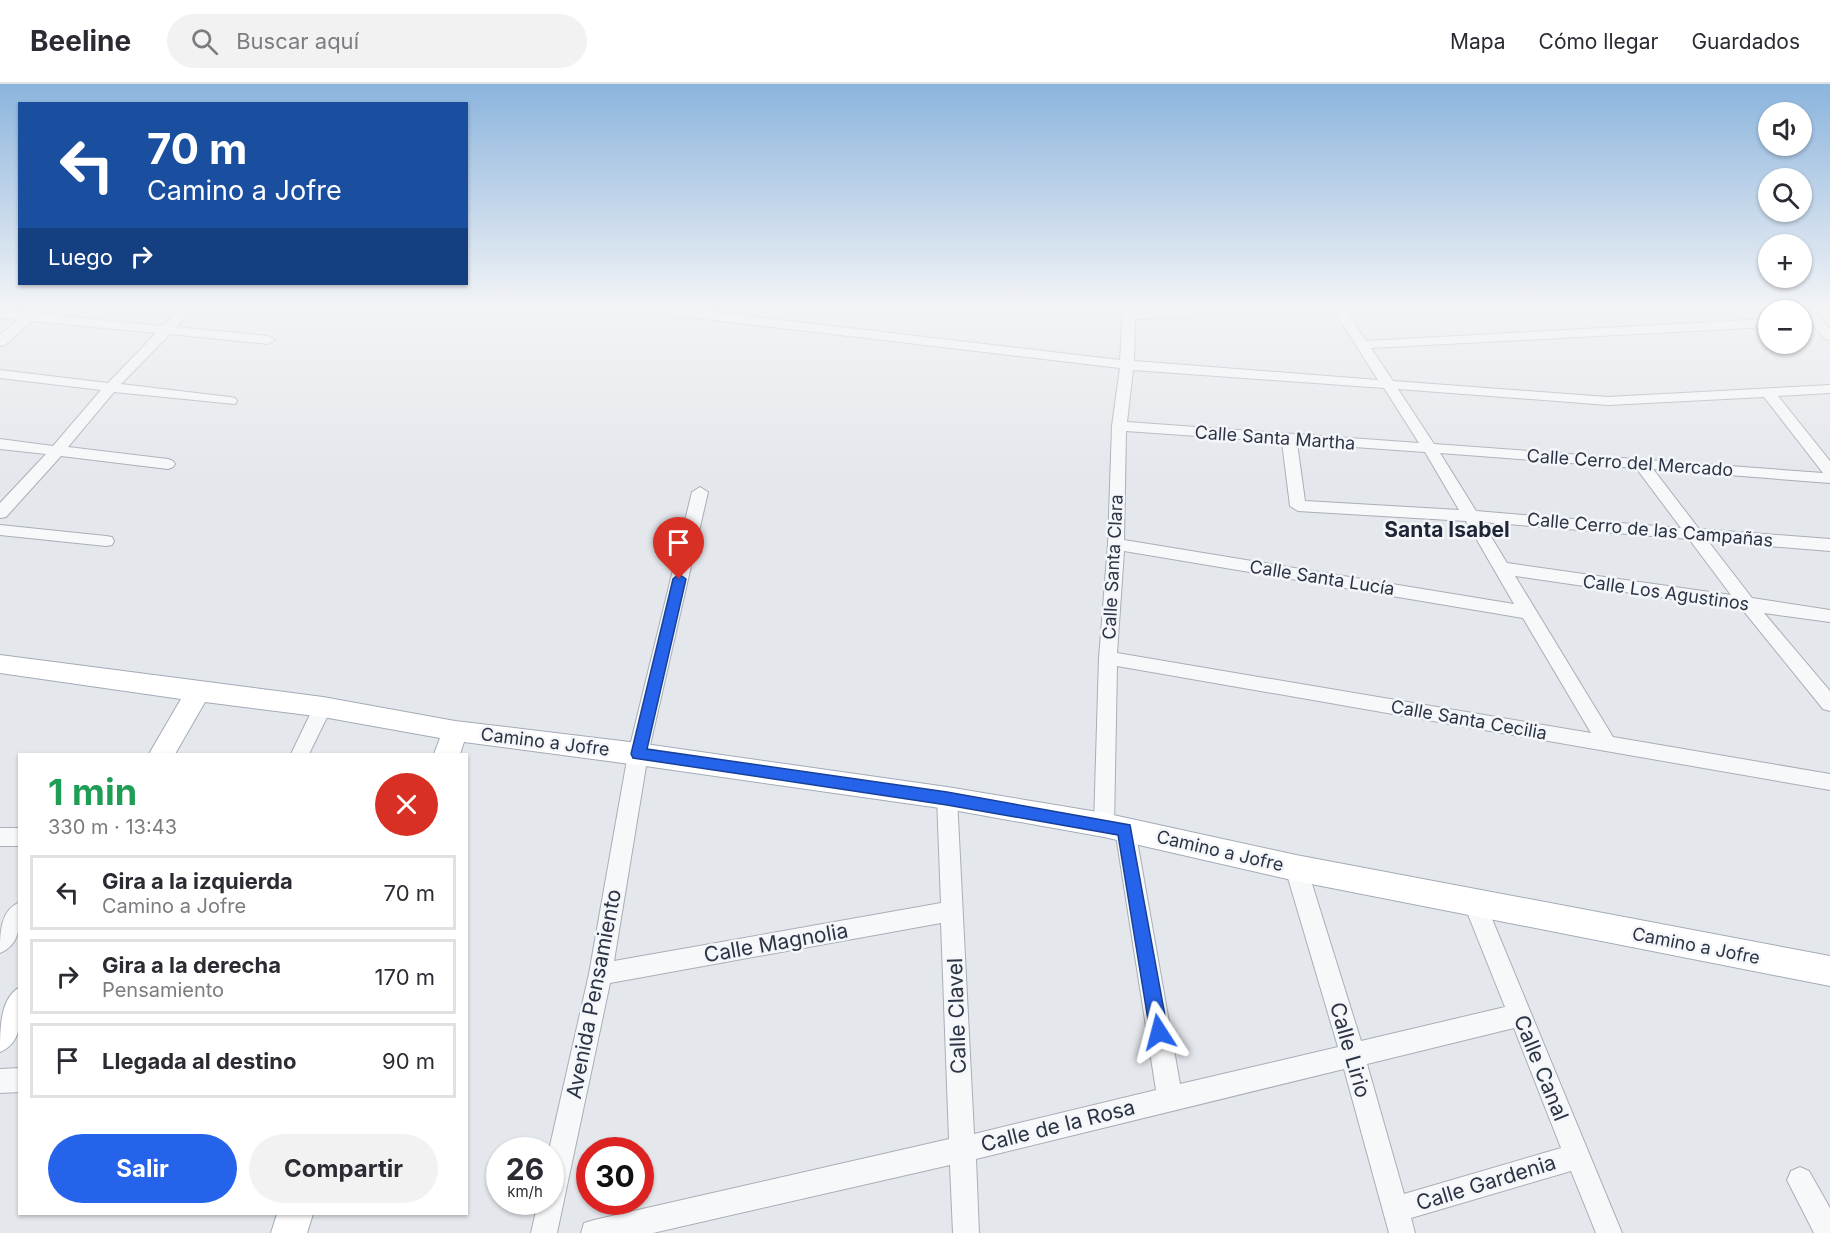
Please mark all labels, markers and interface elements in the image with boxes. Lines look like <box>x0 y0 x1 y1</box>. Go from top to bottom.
search box <box>167 14 587 68</box>
text: Beeline <box>30 24 131 58</box>
icon: search <box>188 25 221 58</box>
text: Buscar aquí <box>236 28 359 54</box>
text: Mapa <box>1450 29 1506 54</box>
text: Cómo llegar <box>1539 29 1658 54</box>
text: Guardados <box>1691 29 1800 54</box>
map controls <box>1758 102 1812 354</box>
button: sound <box>1758 102 1812 156</box>
text: 70 m <box>147 123 247 174</box>
icon: left <box>48 126 126 204</box>
button: search <box>1758 168 1812 222</box>
text: Camino a Jofre <box>147 174 342 207</box>
button: + <box>1758 234 1812 288</box>
icon: right <box>125 240 158 273</box>
text: Luego <box>48 244 113 270</box>
button: − <box>1758 300 1812 354</box>
street label: Calle Santa Martha <box>1194 421 1356 454</box>
street label: Calle Cerro del Mercado <box>1526 445 1734 480</box>
street label: Calle Santa Clara <box>1098 494 1127 640</box>
street label: Calle Cerro de las Campañas <box>1526 508 1774 551</box>
pin <box>653 517 704 579</box>
district label: Santa Isabel <box>1384 517 1510 542</box>
icon: arrive <box>662 526 695 559</box>
street label: Calle Santa Lucía <box>1248 556 1396 599</box>
street label: Calle Los Agustinos <box>1581 570 1751 615</box>
street label: Calle Santa Cecilia <box>1389 695 1549 744</box>
street label: Camino a Jofre <box>479 723 611 760</box>
text: 1 min <box>48 770 137 814</box>
button: close <box>375 773 438 836</box>
text: 330 m · 13:43 <box>48 815 177 839</box>
street label: Camino a Jofre <box>1155 826 1286 875</box>
text: Gira a la izquierda <box>102 868 293 894</box>
icon: left <box>51 876 84 909</box>
text: 70 m <box>384 880 435 906</box>
street label: Avenida Pensamiento <box>561 887 626 1101</box>
text: Camino a Jofre <box>102 894 246 918</box>
street label: Calle Magnolia <box>702 918 850 967</box>
street label: Camino a Jofre <box>1630 923 1762 968</box>
text: Gira a la derecha <box>102 952 281 978</box>
street label: Calle Clavel <box>942 958 971 1074</box>
icon: right <box>51 960 84 993</box>
text: 170 m <box>375 964 435 990</box>
text: Pensamiento <box>102 978 224 1002</box>
street label: Calle Lirio <box>1325 999 1376 1101</box>
position arrow <box>1127 1000 1191 1064</box>
street label: Calle Canal <box>1509 1011 1574 1124</box>
icon: arrive <box>51 1044 84 1077</box>
text: Llegada al destino <box>102 1048 296 1074</box>
text: 90 m <box>382 1048 435 1074</box>
street label: Calle de la Rosa <box>978 1094 1138 1157</box>
button: Salir <box>48 1134 237 1203</box>
button: Compartir <box>249 1134 438 1203</box>
speed limit sign: 30 <box>576 1137 654 1215</box>
street label: Calle Gardenia <box>1413 1149 1559 1216</box>
text: 26 <box>506 1151 544 1187</box>
text: km/h <box>507 1182 543 1201</box>

